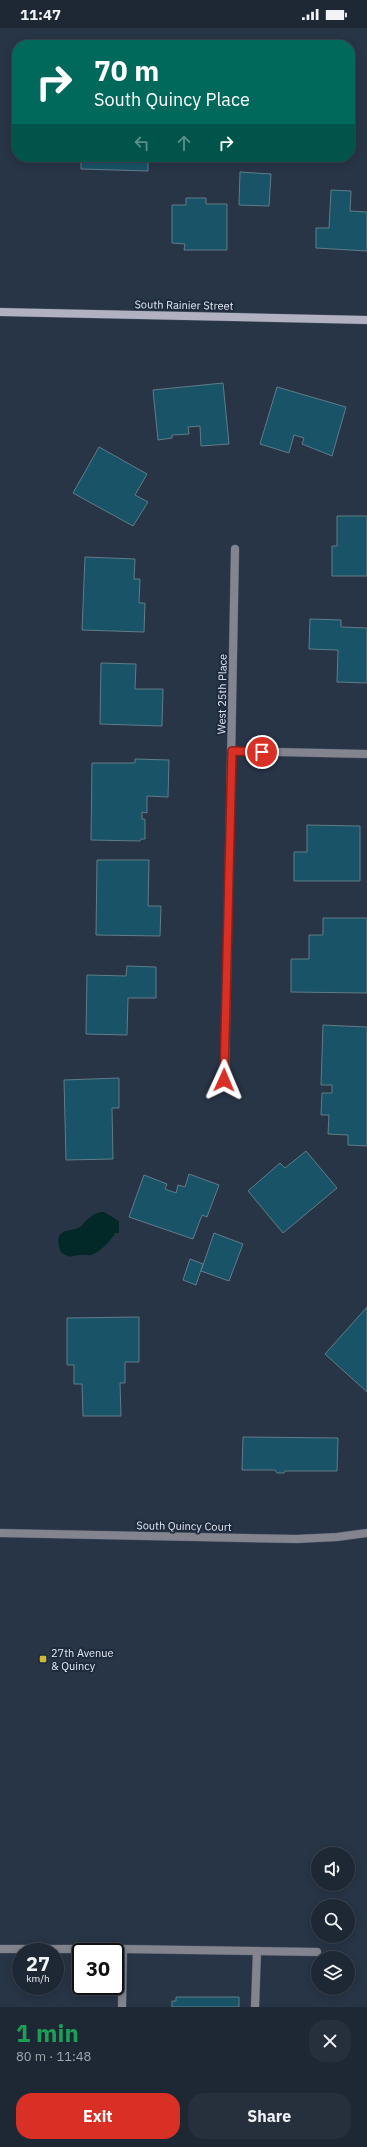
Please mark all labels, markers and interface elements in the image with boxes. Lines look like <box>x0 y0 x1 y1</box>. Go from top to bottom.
text: 11:47 <box>20 5 61 24</box>
text: 70 m <box>94 52 159 89</box>
icon: right <box>28 56 80 108</box>
text: South Quincy Place <box>94 88 250 111</box>
icon: left <box>131 132 153 154</box>
icon: ahead <box>173 132 195 154</box>
icon: right <box>215 132 237 154</box>
street label: South Rainier Street <box>134 297 234 313</box>
street label: West 25th Place <box>214 654 230 734</box>
pin <box>245 735 279 769</box>
icon: arrive <box>251 741 273 763</box>
position arrow <box>203 1059 245 1101</box>
street label: South Quincy Court <box>136 1518 232 1534</box>
place label: 27th Avenue & Quincy <box>51 1646 114 1673</box>
marker: 27th Avenue & Quincy <box>38 1654 48 1664</box>
map controls <box>311 1847 355 1995</box>
button: sound <box>311 1847 355 1891</box>
button: search <box>311 1899 355 1943</box>
speed limit sign: 30 <box>72 1943 124 1995</box>
text: 27 <box>26 1950 50 1977</box>
button: layers <box>311 1951 355 1995</box>
text: km/h <box>26 1972 50 1985</box>
text: 1 min <box>16 2017 79 2049</box>
button: close <box>309 2020 351 2062</box>
text: 80 m · 11:48 <box>16 2048 91 2065</box>
button: Exit <box>16 2093 180 2139</box>
button: Share <box>188 2093 351 2139</box>

